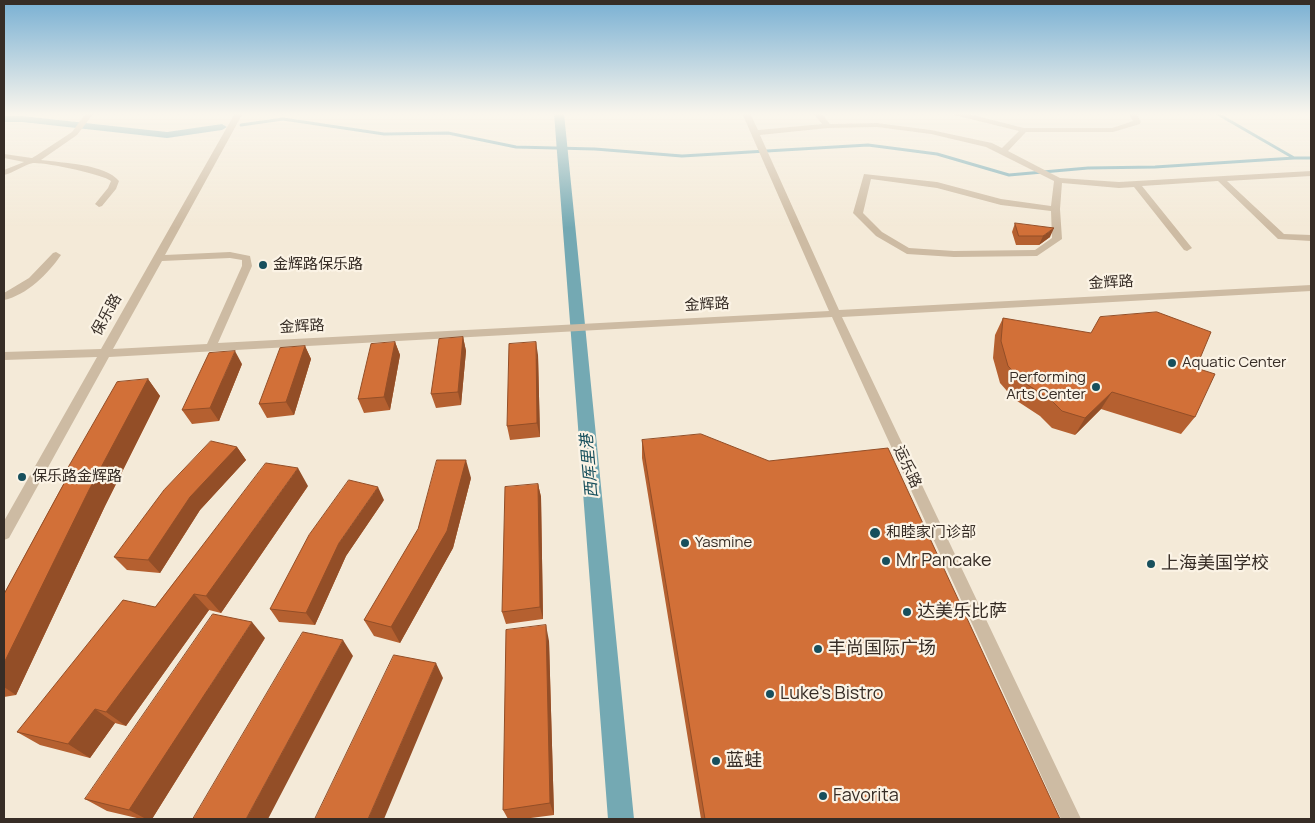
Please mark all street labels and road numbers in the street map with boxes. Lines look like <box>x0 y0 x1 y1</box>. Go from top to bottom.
street label: 金辉路 <box>1088 273 1134 293</box>
street label: 保乐路 <box>88 291 126 339</box>
street label: 金辉路 <box>684 295 730 315</box>
street label: 金辉路 <box>279 317 325 337</box>
street label: 运乐路 <box>889 443 925 491</box>

